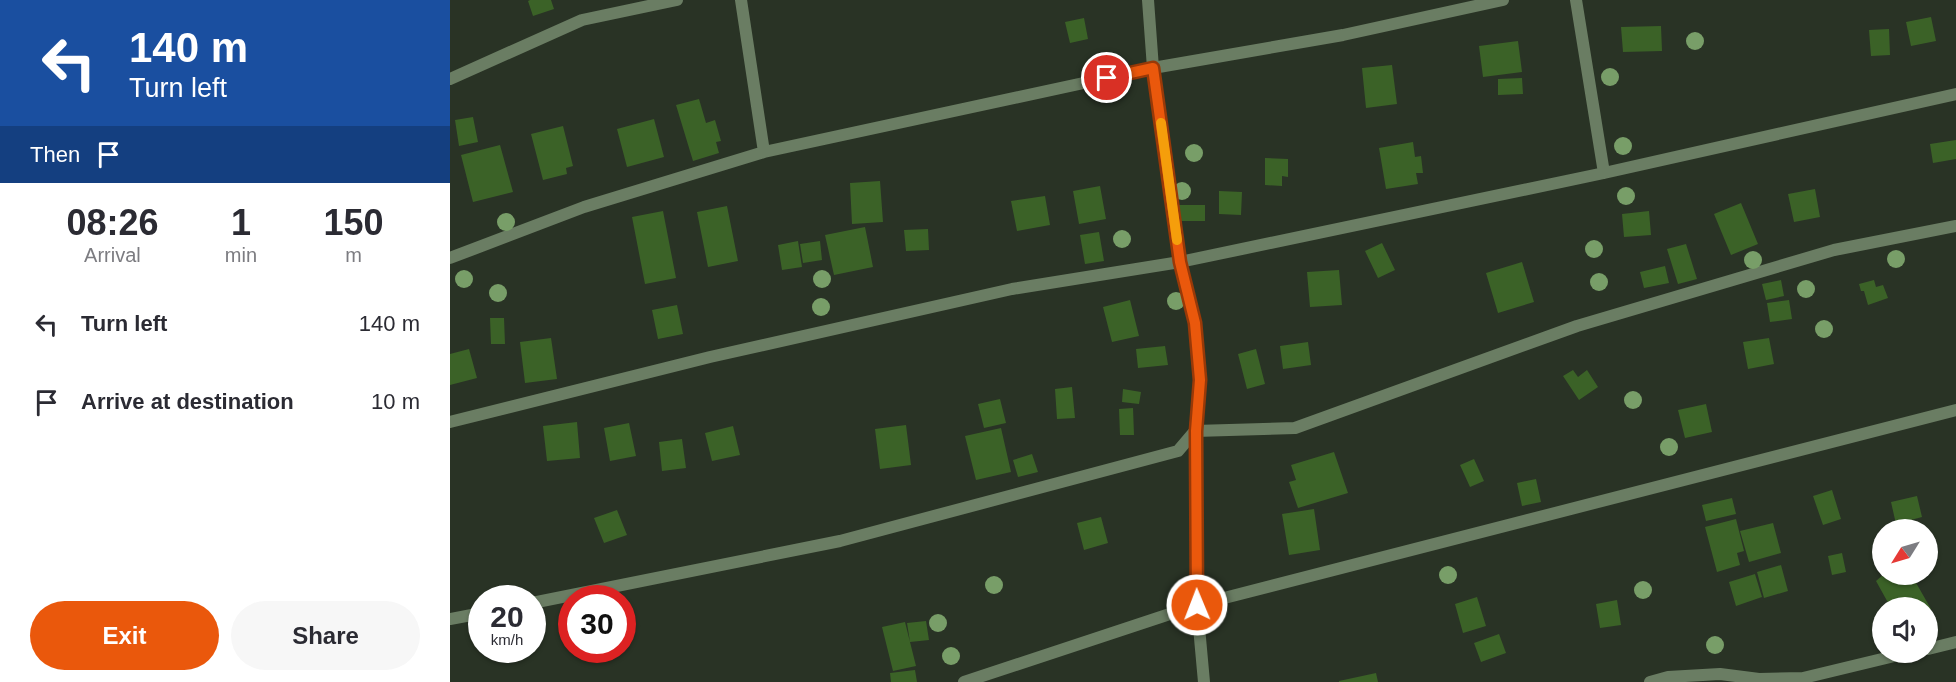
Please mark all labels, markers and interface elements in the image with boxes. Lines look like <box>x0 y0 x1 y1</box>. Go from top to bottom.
icon: left <box>30 24 108 102</box>
text: 140 m <box>129 24 248 71</box>
pin <box>1081 52 1132 103</box>
icon: arrive <box>1090 61 1123 94</box>
text: Turn left <box>129 73 227 103</box>
icon: arrive <box>92 138 125 171</box>
text: Then <box>30 142 80 167</box>
text: 08:26 <box>66 202 158 243</box>
text: 1 <box>231 202 251 243</box>
text: 150 <box>323 202 384 243</box>
text: Arrival <box>84 244 141 266</box>
text: min <box>225 244 257 266</box>
text: m <box>345 244 362 266</box>
icon: left <box>30 308 63 341</box>
text: Turn left <box>81 311 167 336</box>
text: 140 m <box>359 311 420 336</box>
icon: arrive <box>30 386 63 419</box>
text: Arrive at destination <box>81 389 294 414</box>
text: 10 m <box>371 389 420 414</box>
north arrow <box>1872 519 1938 585</box>
map controls <box>1872 519 1938 663</box>
position arrow <box>1165 573 1229 637</box>
speed limit sign: 30 <box>558 585 636 663</box>
button: sound <box>1872 597 1938 663</box>
text: 20 <box>490 600 524 633</box>
button: Exit <box>30 601 219 670</box>
button: Share <box>231 601 420 670</box>
text: km/h <box>491 631 523 648</box>

